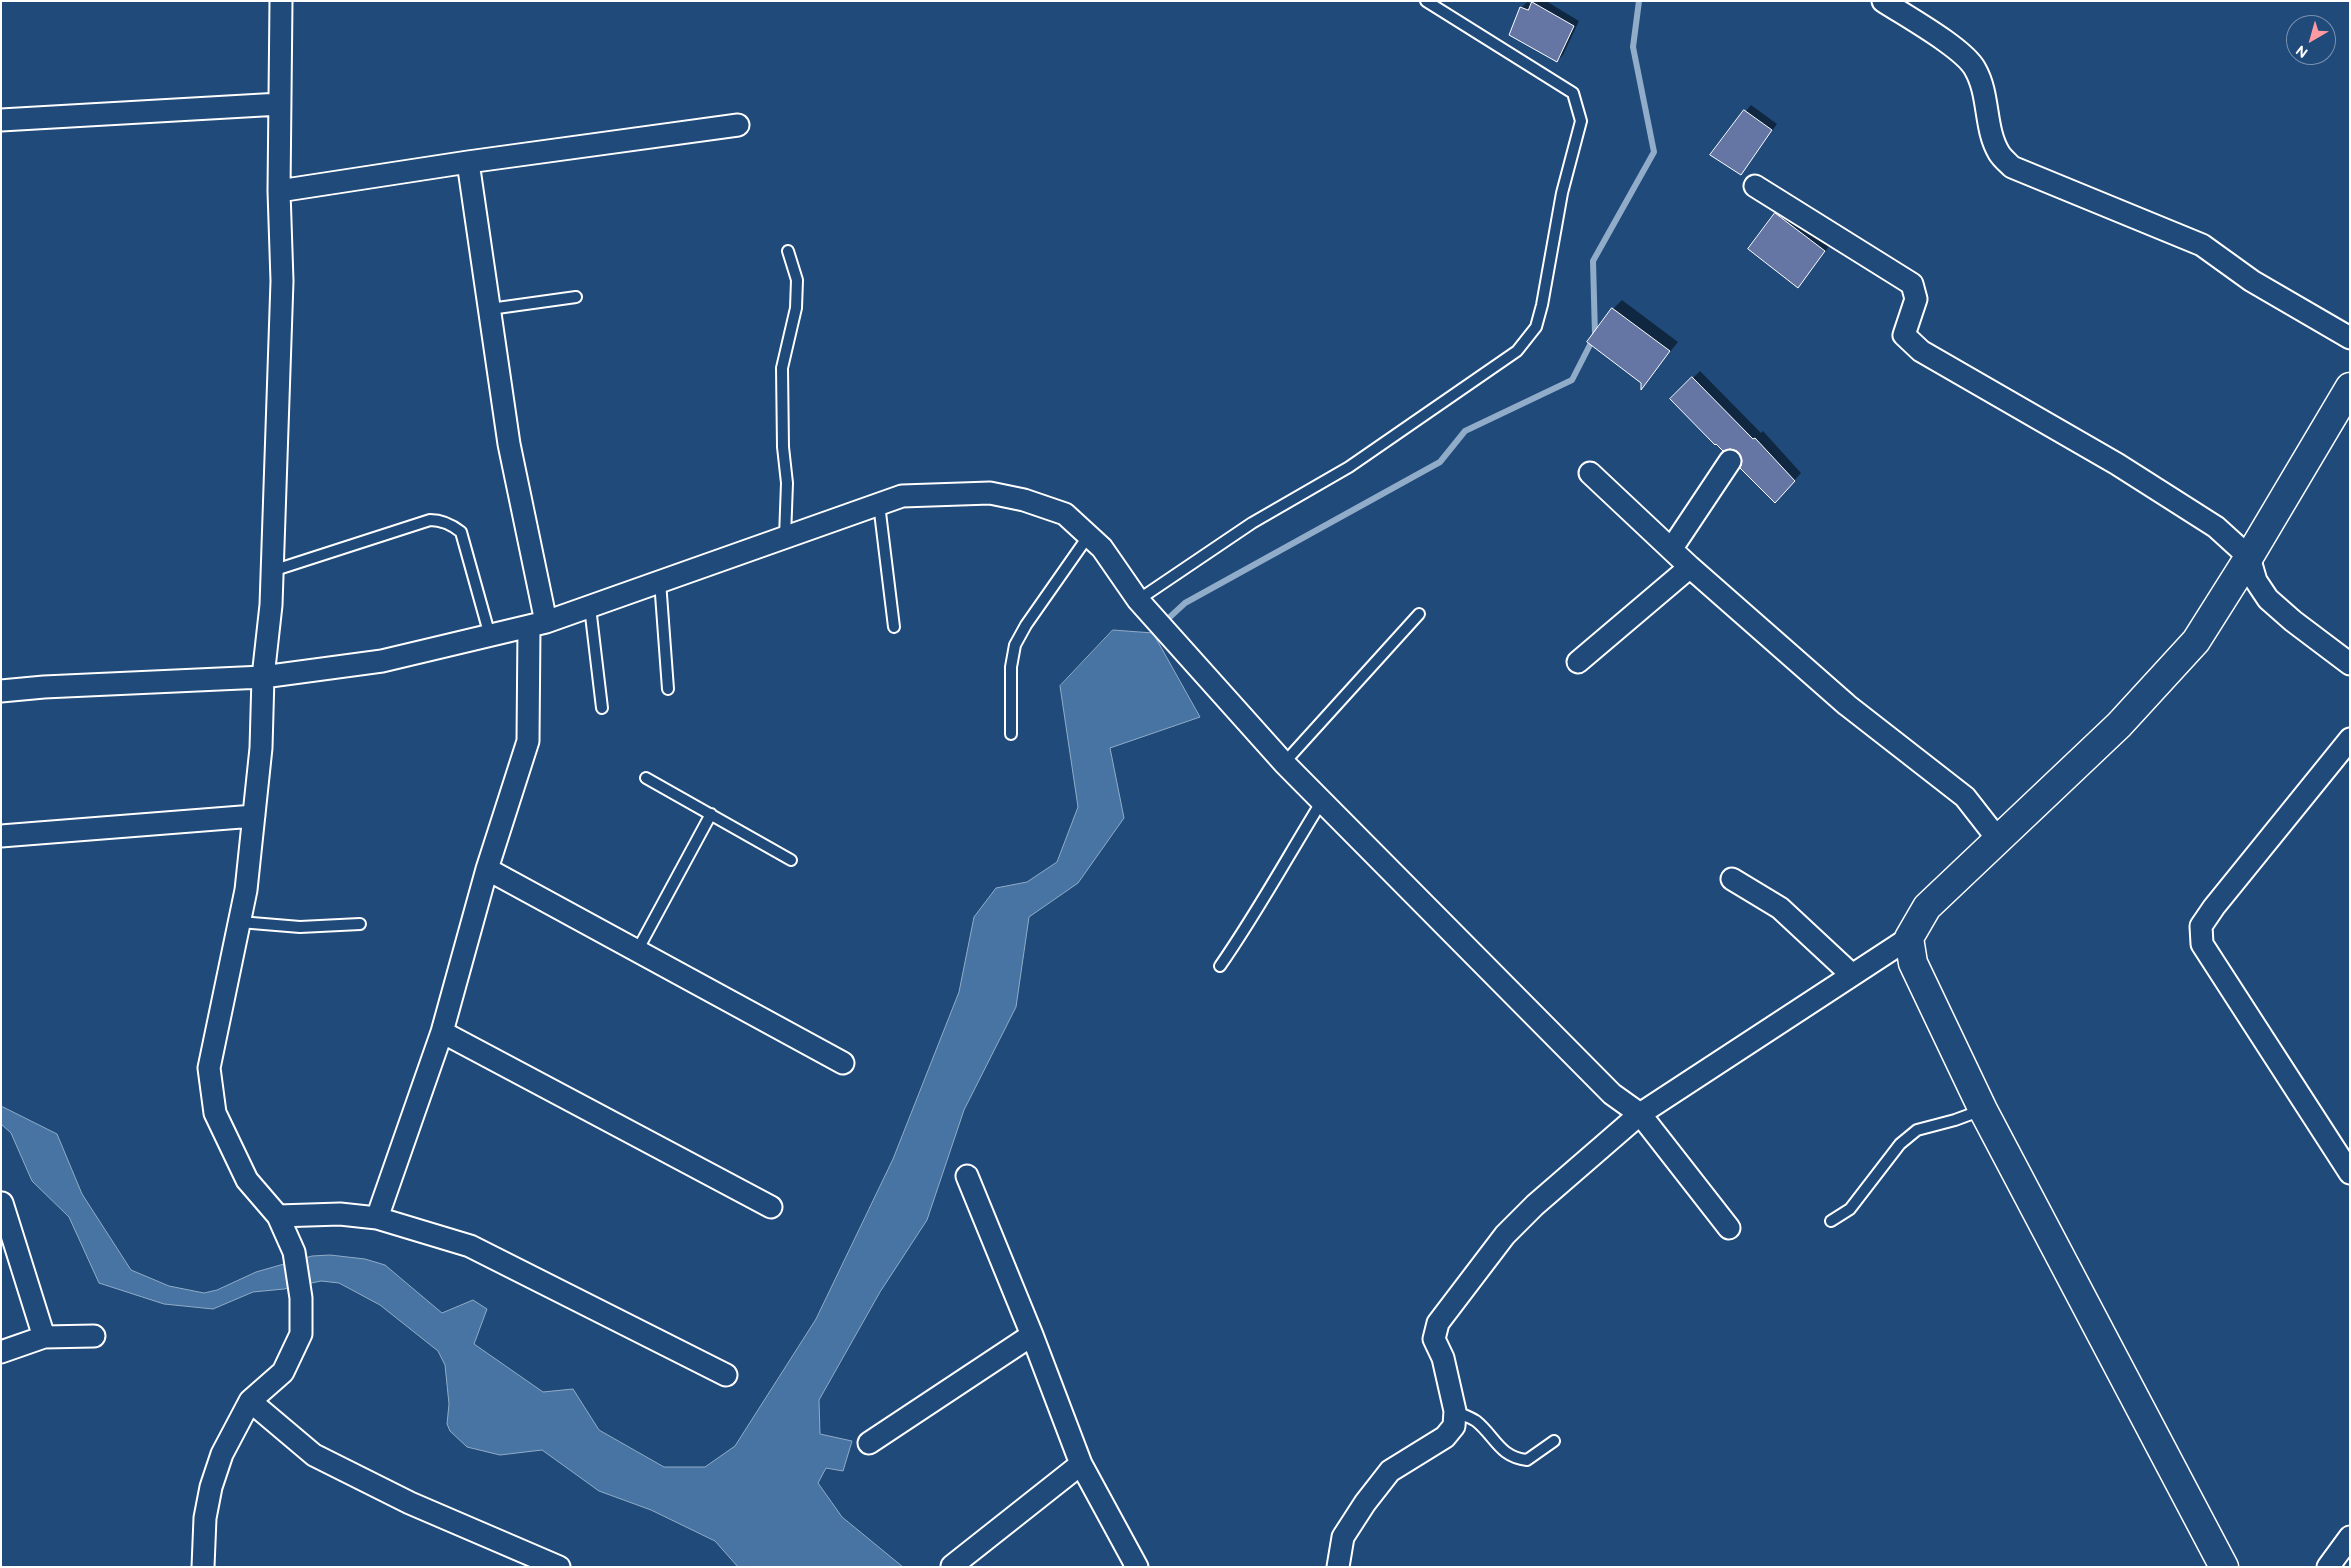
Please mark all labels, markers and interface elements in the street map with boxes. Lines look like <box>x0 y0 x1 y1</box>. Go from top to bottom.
north arrow <box>2286 15 2336 65</box>
text: N <box>2293 41 2311 61</box>

